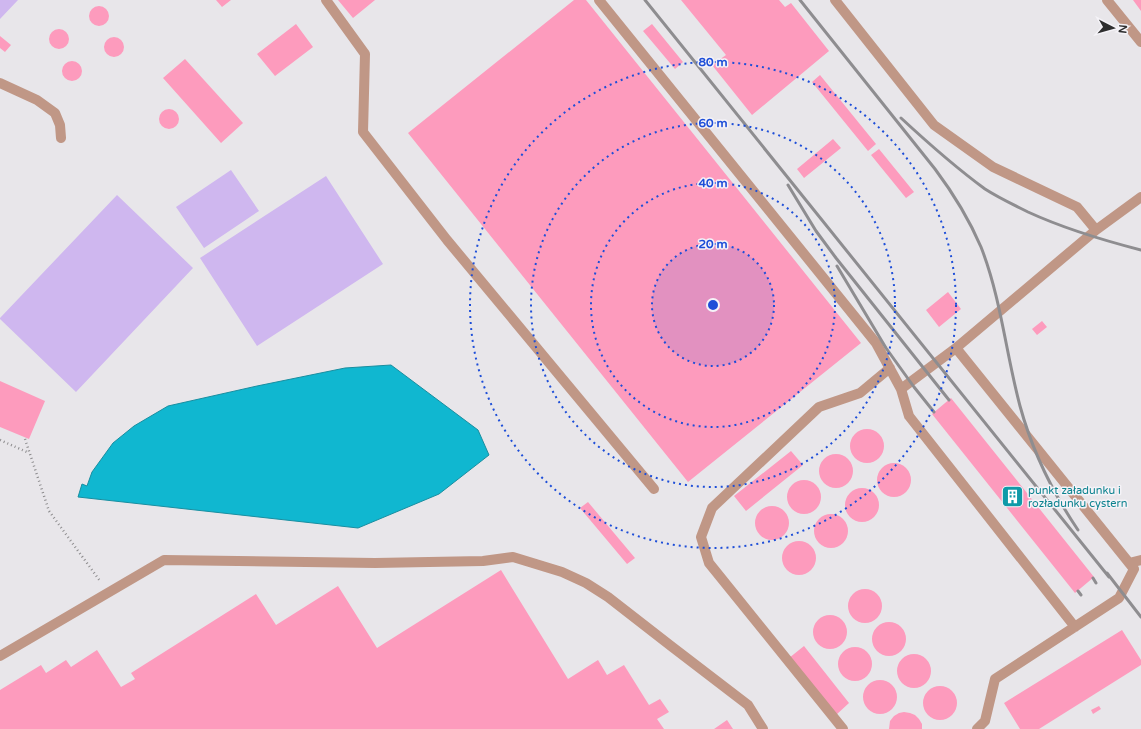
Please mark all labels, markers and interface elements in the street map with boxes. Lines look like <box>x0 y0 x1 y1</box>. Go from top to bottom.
north arrow <box>1093 8 1133 48</box>
text: N <box>1116 24 1129 34</box>
text: 80 m <box>698 55 728 69</box>
text: 60 m <box>698 116 728 130</box>
text: 40 m <box>698 176 728 190</box>
text: 20 m <box>698 237 728 251</box>
centre of rings <box>706 298 720 312</box>
building icon: punkt załadunku i rozładunku cystern <box>1000 483 1026 509</box>
place label: punkt załadunku i rozładunku cystern <box>1028 484 1127 510</box>

